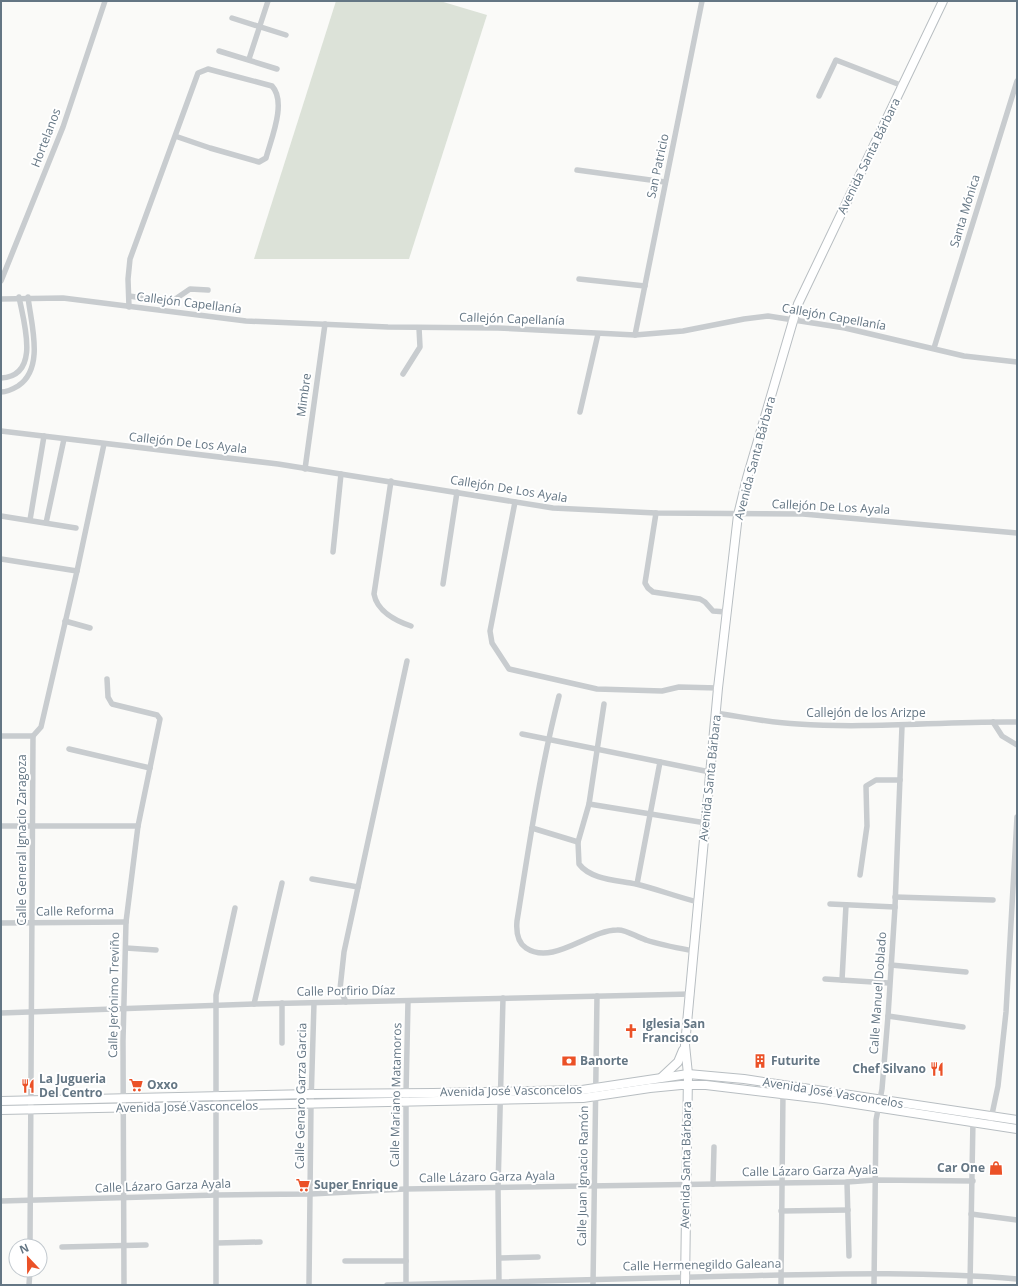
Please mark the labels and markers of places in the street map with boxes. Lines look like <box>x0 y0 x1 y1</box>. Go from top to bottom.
place label: Iglesia San Francisco <box>642 1015 705 1046</box>
church icon: Iglesia San Francisco <box>623 1023 639 1039</box>
place label: Banorte <box>580 1052 628 1069</box>
place label: Futurite <box>771 1052 820 1069</box>
bank icon: Banorte <box>561 1053 577 1069</box>
building icon: Futurite <box>752 1053 768 1069</box>
place label: Chef Silvano <box>852 1060 926 1077</box>
restaurant icon: Chef Silvano <box>929 1061 945 1077</box>
place label: La Jugueria Del Centro <box>39 1070 106 1101</box>
place label: Oxxo <box>147 1076 178 1093</box>
supermarket icon: Oxxo <box>128 1077 144 1093</box>
restaurant icon: La Jugueria Del Centro <box>20 1078 36 1094</box>
place label: Car One <box>937 1159 985 1176</box>
shop icon: Car One <box>988 1160 1004 1176</box>
place label: Super Enrique <box>314 1176 398 1193</box>
supermarket icon: Super Enrique <box>295 1177 311 1193</box>

